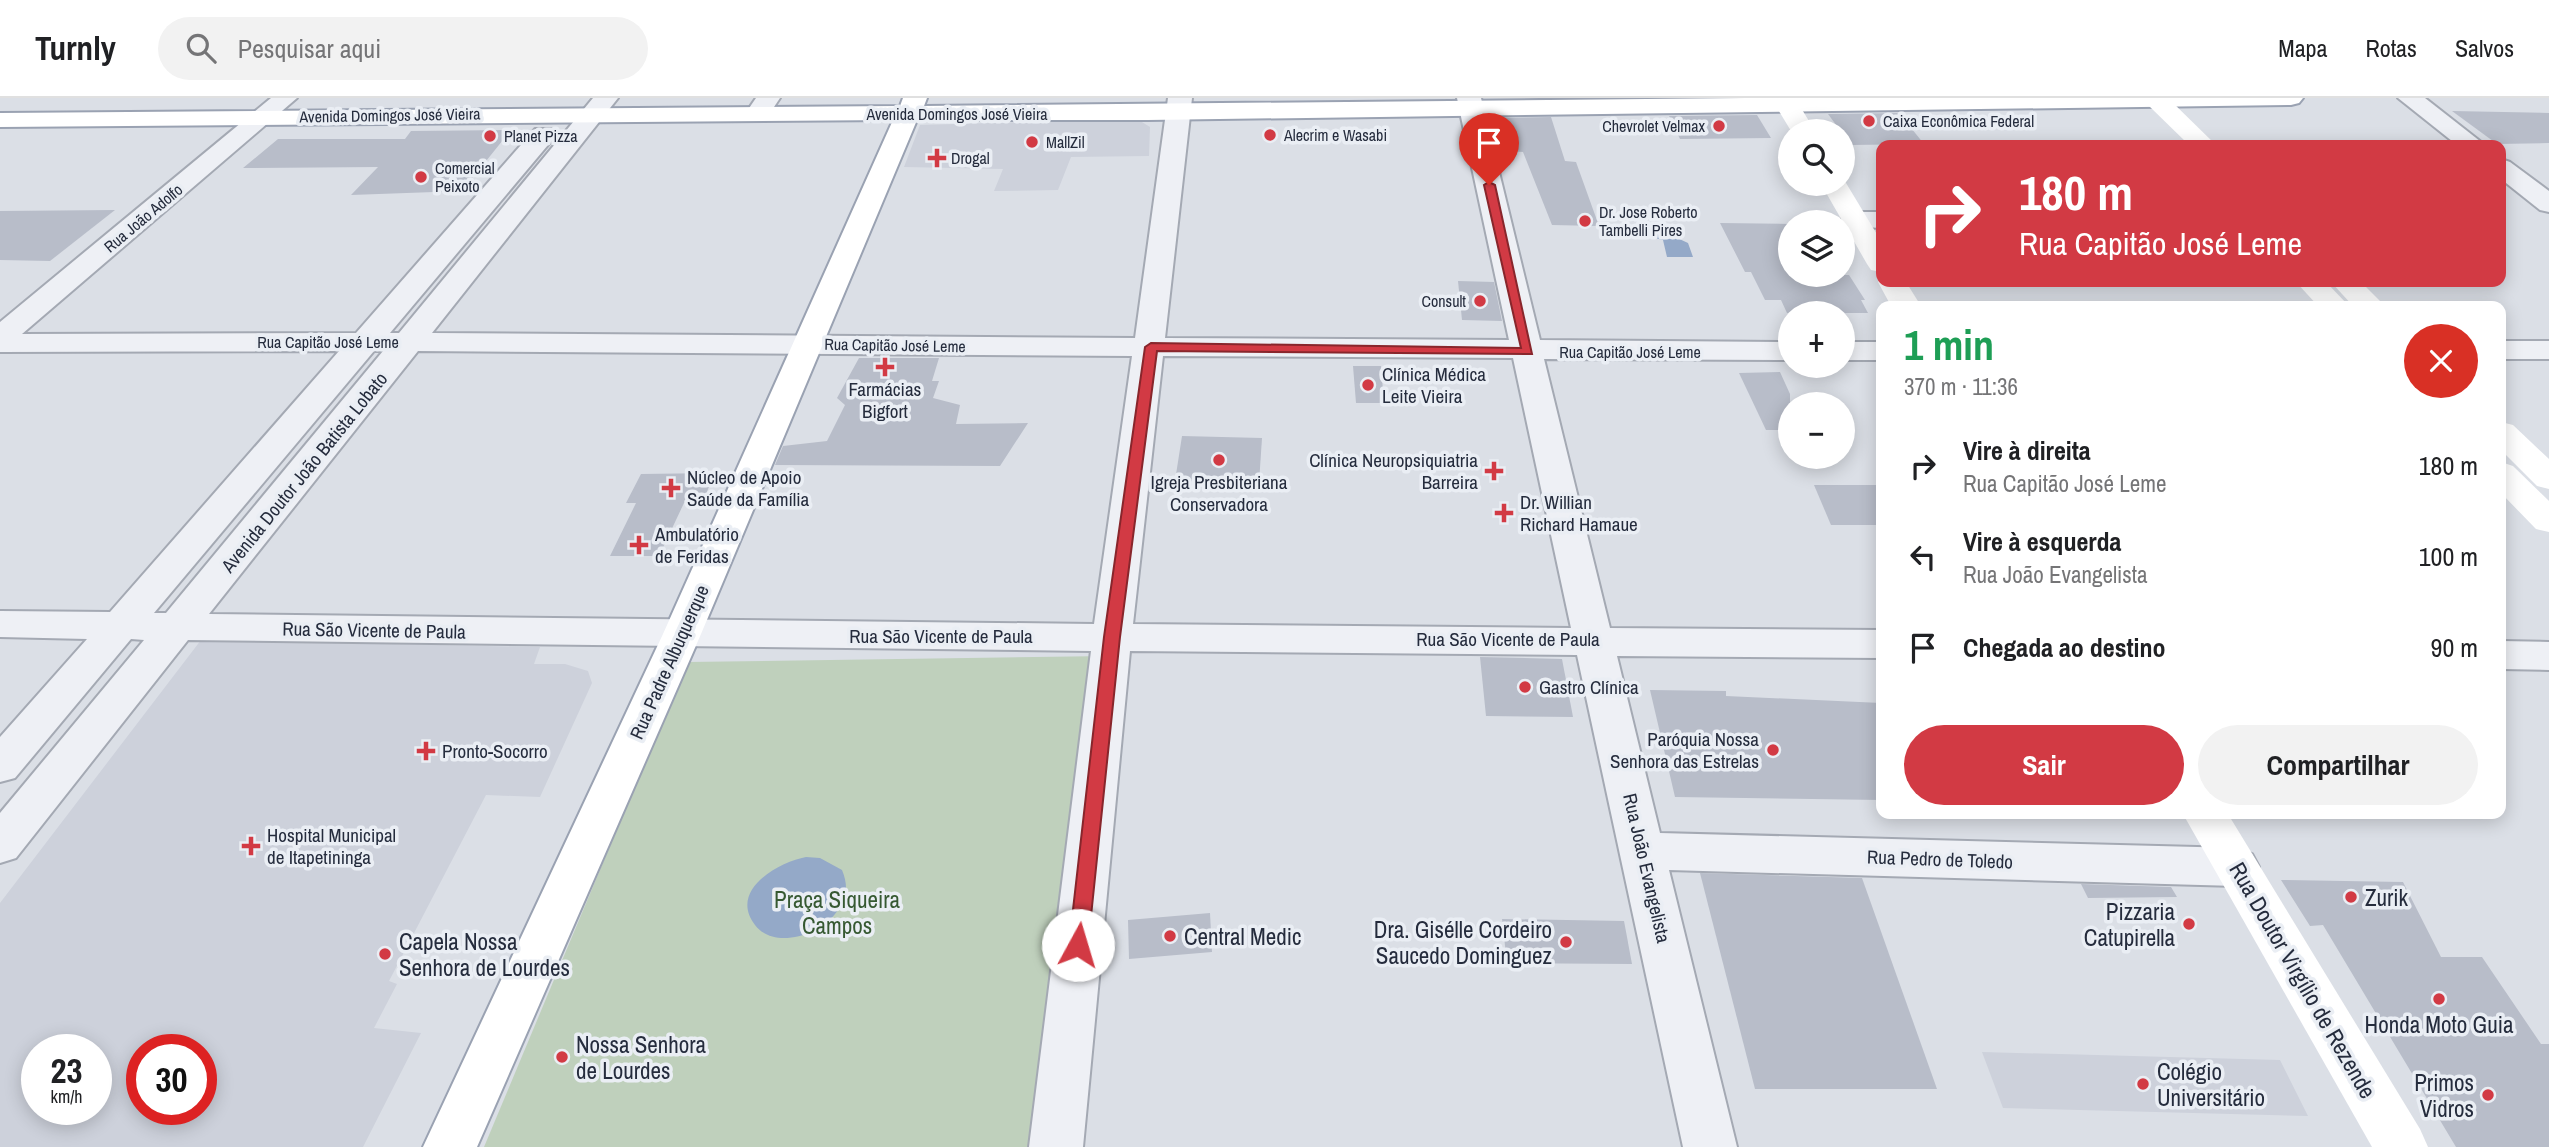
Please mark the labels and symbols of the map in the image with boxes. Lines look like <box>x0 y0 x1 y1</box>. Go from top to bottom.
street label: Avenida Domingos José Vieira <box>298 102 481 128</box>
street label: Avenida Domingos José Vieira <box>865 103 1048 125</box>
place label: Caixa Econômica Federal <box>1883 110 2034 132</box>
pin <box>1459 113 1519 185</box>
marker: Caixa Econômica Federal <box>1861 113 1877 129</box>
place label: Chevrolet Velmax <box>1602 115 1705 137</box>
marker: Chevrolet Velmax <box>1711 118 1727 134</box>
place label: Alecrim e Wasabi <box>1283 124 1387 146</box>
place label: Planet Pizza <box>504 125 578 147</box>
marker: Alecrim e Wasabi <box>1262 127 1278 143</box>
marker: Planet Pizza <box>482 128 498 144</box>
place label: MallZil <box>1046 131 1085 153</box>
marker: MallZil <box>1024 134 1040 150</box>
place label: Drogal <box>951 147 990 169</box>
marker: Drogal <box>929 150 945 166</box>
place label: Comercial Peixoto <box>435 157 495 197</box>
marker: Comercial Peixoto <box>413 169 429 185</box>
street label: Rua João Adolfo <box>99 179 187 257</box>
place label: Dr. Jose Roberto Tambelli Pires <box>1599 201 1697 241</box>
marker: Dr. Jose Roberto Tambelli Pires <box>1577 213 1593 229</box>
place label: Consult <box>1422 290 1466 312</box>
marker: Consult <box>1472 293 1488 309</box>
street label: Rua Capitão José Leme <box>257 331 399 353</box>
street label: Rua Capitão José Leme <box>824 333 966 357</box>
street label: Rua Capitão José Leme <box>1559 341 1701 363</box>
marker: Farmácias Bigfort <box>877 359 893 375</box>
place label: Clínica Médica Leite Vieira <box>1382 361 1486 409</box>
street label: Avenida Doutor João Batista Lobato <box>214 366 393 578</box>
place label: Farmácias Bigfort <box>849 376 922 424</box>
marker: Clínica Médica Leite Vieira <box>1360 377 1376 393</box>
place label: Clínica Neuropsiquiatria Barreira <box>1309 447 1478 495</box>
marker: Igreja Presbiteriana Conservadora <box>1211 452 1227 468</box>
marker: Clínica Neuropsiquiatria Barreira <box>1484 461 1504 481</box>
place label: Núcleo de Apoio Saúde da Família <box>687 464 810 512</box>
place label: Igreja Presbiteriana Conservadora <box>1151 469 1288 517</box>
marker: Núcleo de Apoio Saúde da Família <box>661 478 681 498</box>
place label: Dr. Willian Richard Hamaue <box>1520 489 1638 537</box>
marker: Dr. Willian Richard Hamaue <box>1494 503 1514 523</box>
place label: Ambulatório de Feridas <box>654 521 739 569</box>
marker: Ambulatório de Feridas <box>629 535 649 555</box>
street label: Rua Padre Albuquerque <box>623 581 715 743</box>
street label: Rua São Vicente de Paula <box>282 615 466 645</box>
street label: Rua São Vicente de Paula <box>849 623 1033 649</box>
street label: Rua São Vicente de Paula <box>1416 626 1600 652</box>
place label: Gastro Clínica <box>1539 674 1639 700</box>
marker: Gastro Clínica <box>1517 679 1533 695</box>
place label: Paróquia Nossa Senhora das Estrelas <box>1610 726 1759 774</box>
place label: Pronto-Socorro <box>442 738 548 764</box>
marker: Pronto-Socorro <box>416 741 436 761</box>
marker: Paróquia Nossa Senhora das Estrelas <box>1765 742 1781 758</box>
street label: Rua João Evangelista <box>1617 791 1677 946</box>
place label: Hospital Municipal de Itapetininga <box>267 822 396 870</box>
marker: Hospital Municipal de Itapetininga <box>241 836 261 856</box>
street label: Rua Pedro de Toledo <box>1867 843 2013 875</box>
street label: Rua Doutor Virgílio de Rezende <box>2223 856 2383 1104</box>
place label: Zurik <box>2365 882 2409 913</box>
park label: Praça Siqueira Campos <box>774 884 900 941</box>
marker: Zurik <box>2343 889 2359 905</box>
place label: Pizzaria Catupirella <box>2084 896 2176 953</box>
position arrow <box>1041 908 1115 982</box>
place label: Dra. Gisélle Cordeiro Saucedo Dominguez <box>1374 914 1552 971</box>
marker: Pizzaria Catupirella <box>2181 916 2197 932</box>
place label: Central Medic <box>1184 921 1301 952</box>
place label: Capela Nossa Senhora de Lourdes <box>399 926 570 983</box>
marker: Central Medic <box>1162 928 1178 944</box>
marker: Dra. Gisélle Cordeiro Saucedo Dominguez <box>1558 934 1574 950</box>
marker: Capela Nossa Senhora de Lourdes <box>377 946 393 962</box>
marker: Honda Moto Guia <box>2431 991 2447 1007</box>
place label: Honda Moto Guia <box>2365 1009 2514 1040</box>
place label: Nossa Senhora de Lourdes <box>576 1029 707 1086</box>
speed limit sign: 30 <box>126 1034 217 1125</box>
marker: Nossa Senhora de Lourdes <box>554 1049 570 1065</box>
place label: Colégio Universitário <box>2157 1056 2265 1113</box>
place label: Primos Vidros <box>2414 1067 2474 1124</box>
marker: Colégio Universitário <box>2135 1076 2151 1092</box>
marker: Primos Vidros <box>2480 1087 2496 1103</box>

